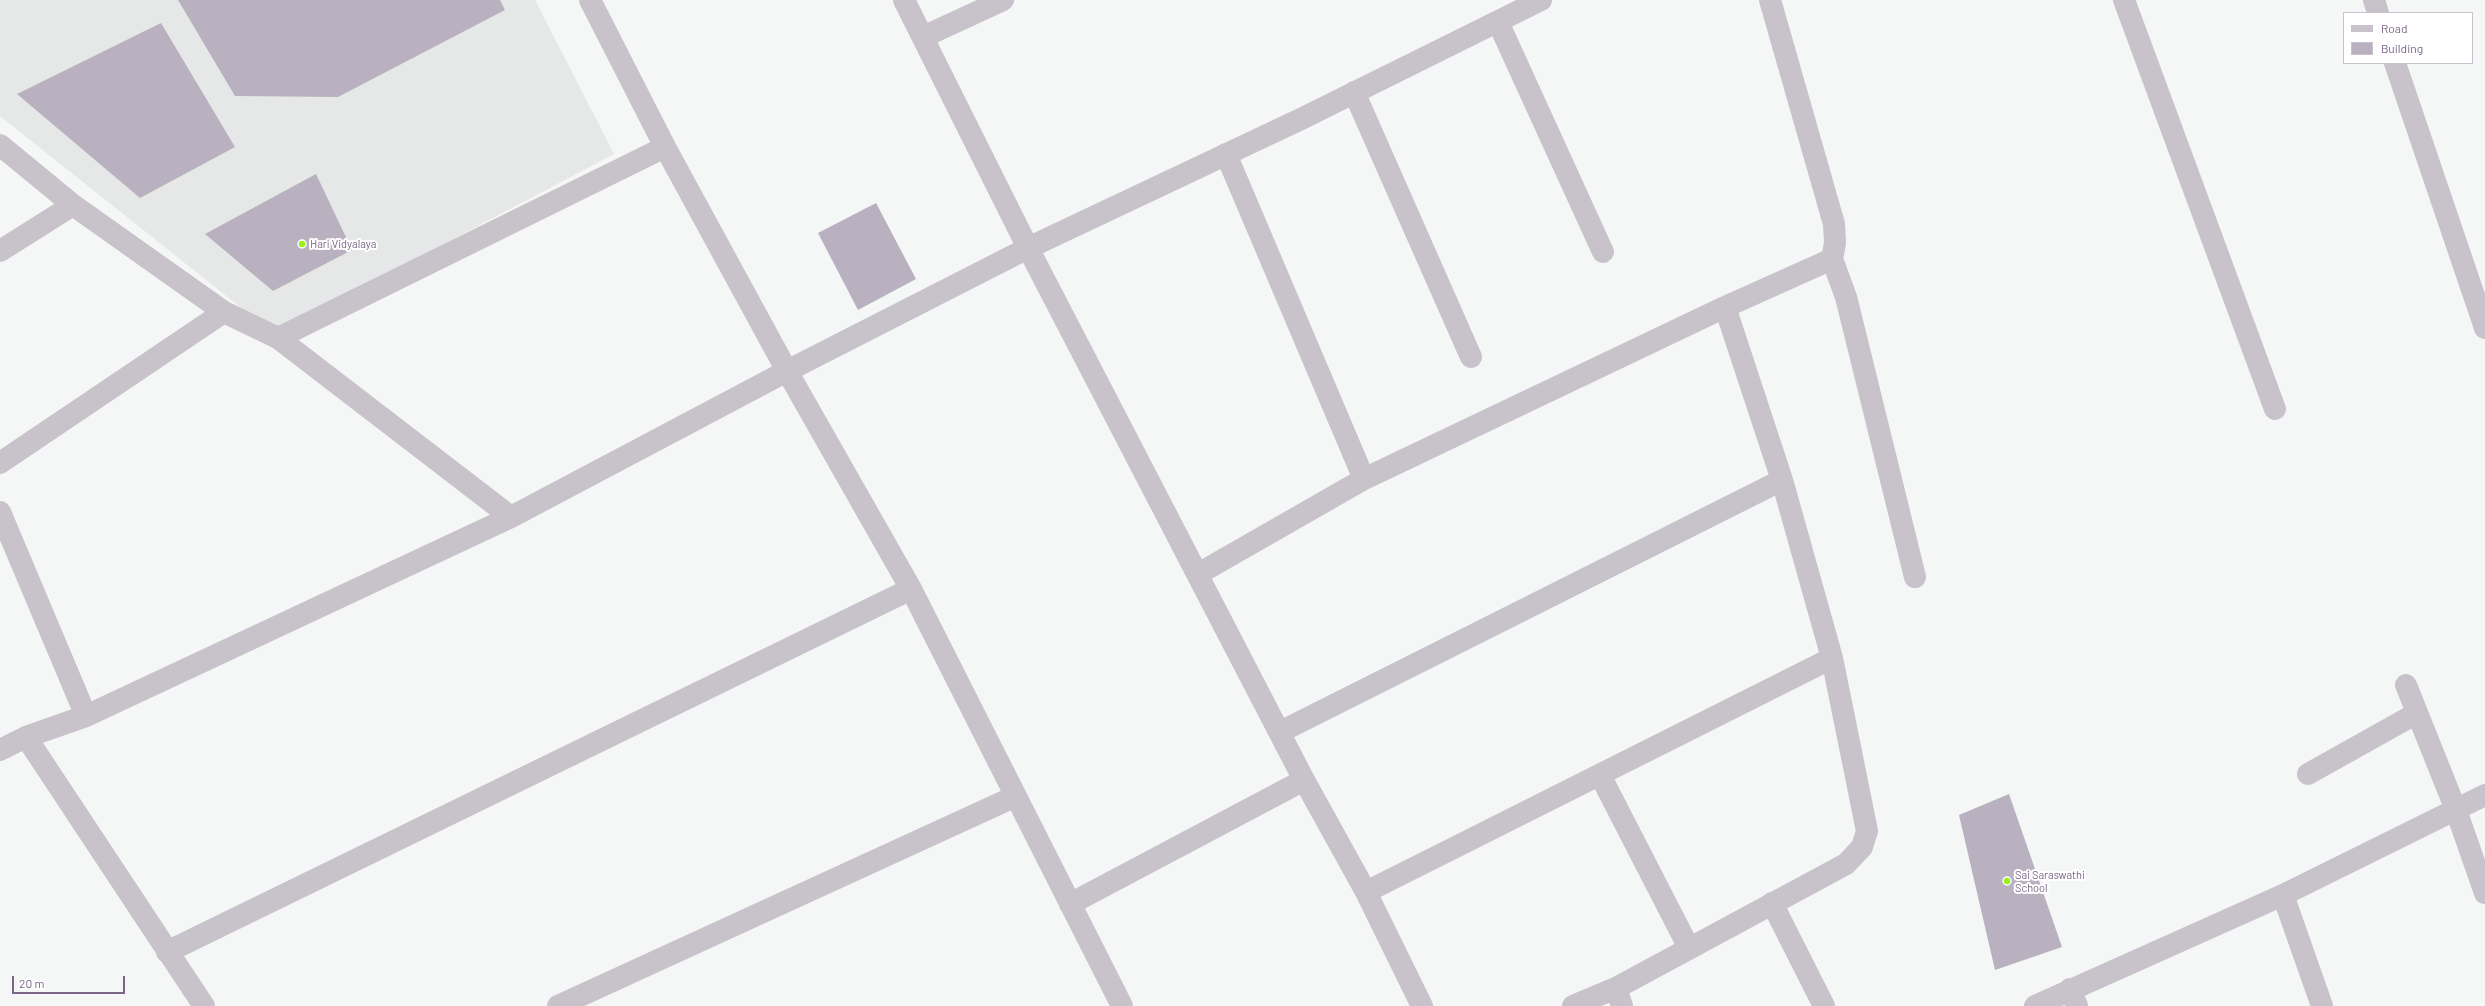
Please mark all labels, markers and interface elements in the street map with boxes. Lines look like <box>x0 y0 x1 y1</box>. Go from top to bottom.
legend <box>2343 12 2473 64</box>
text: Road <box>2381 21 2408 35</box>
text: Building <box>2381 41 2423 55</box>
place label: Hari Vidyalaya <box>310 237 376 251</box>
marker: Hari Vidyalaya <box>297 239 307 249</box>
place label: Sai Saraswathi School <box>2015 868 2085 894</box>
marker: Sai Saraswathi School <box>2002 876 2012 886</box>
scale bar <box>14 968 127 994</box>
text: 20 m <box>19 976 45 990</box>

